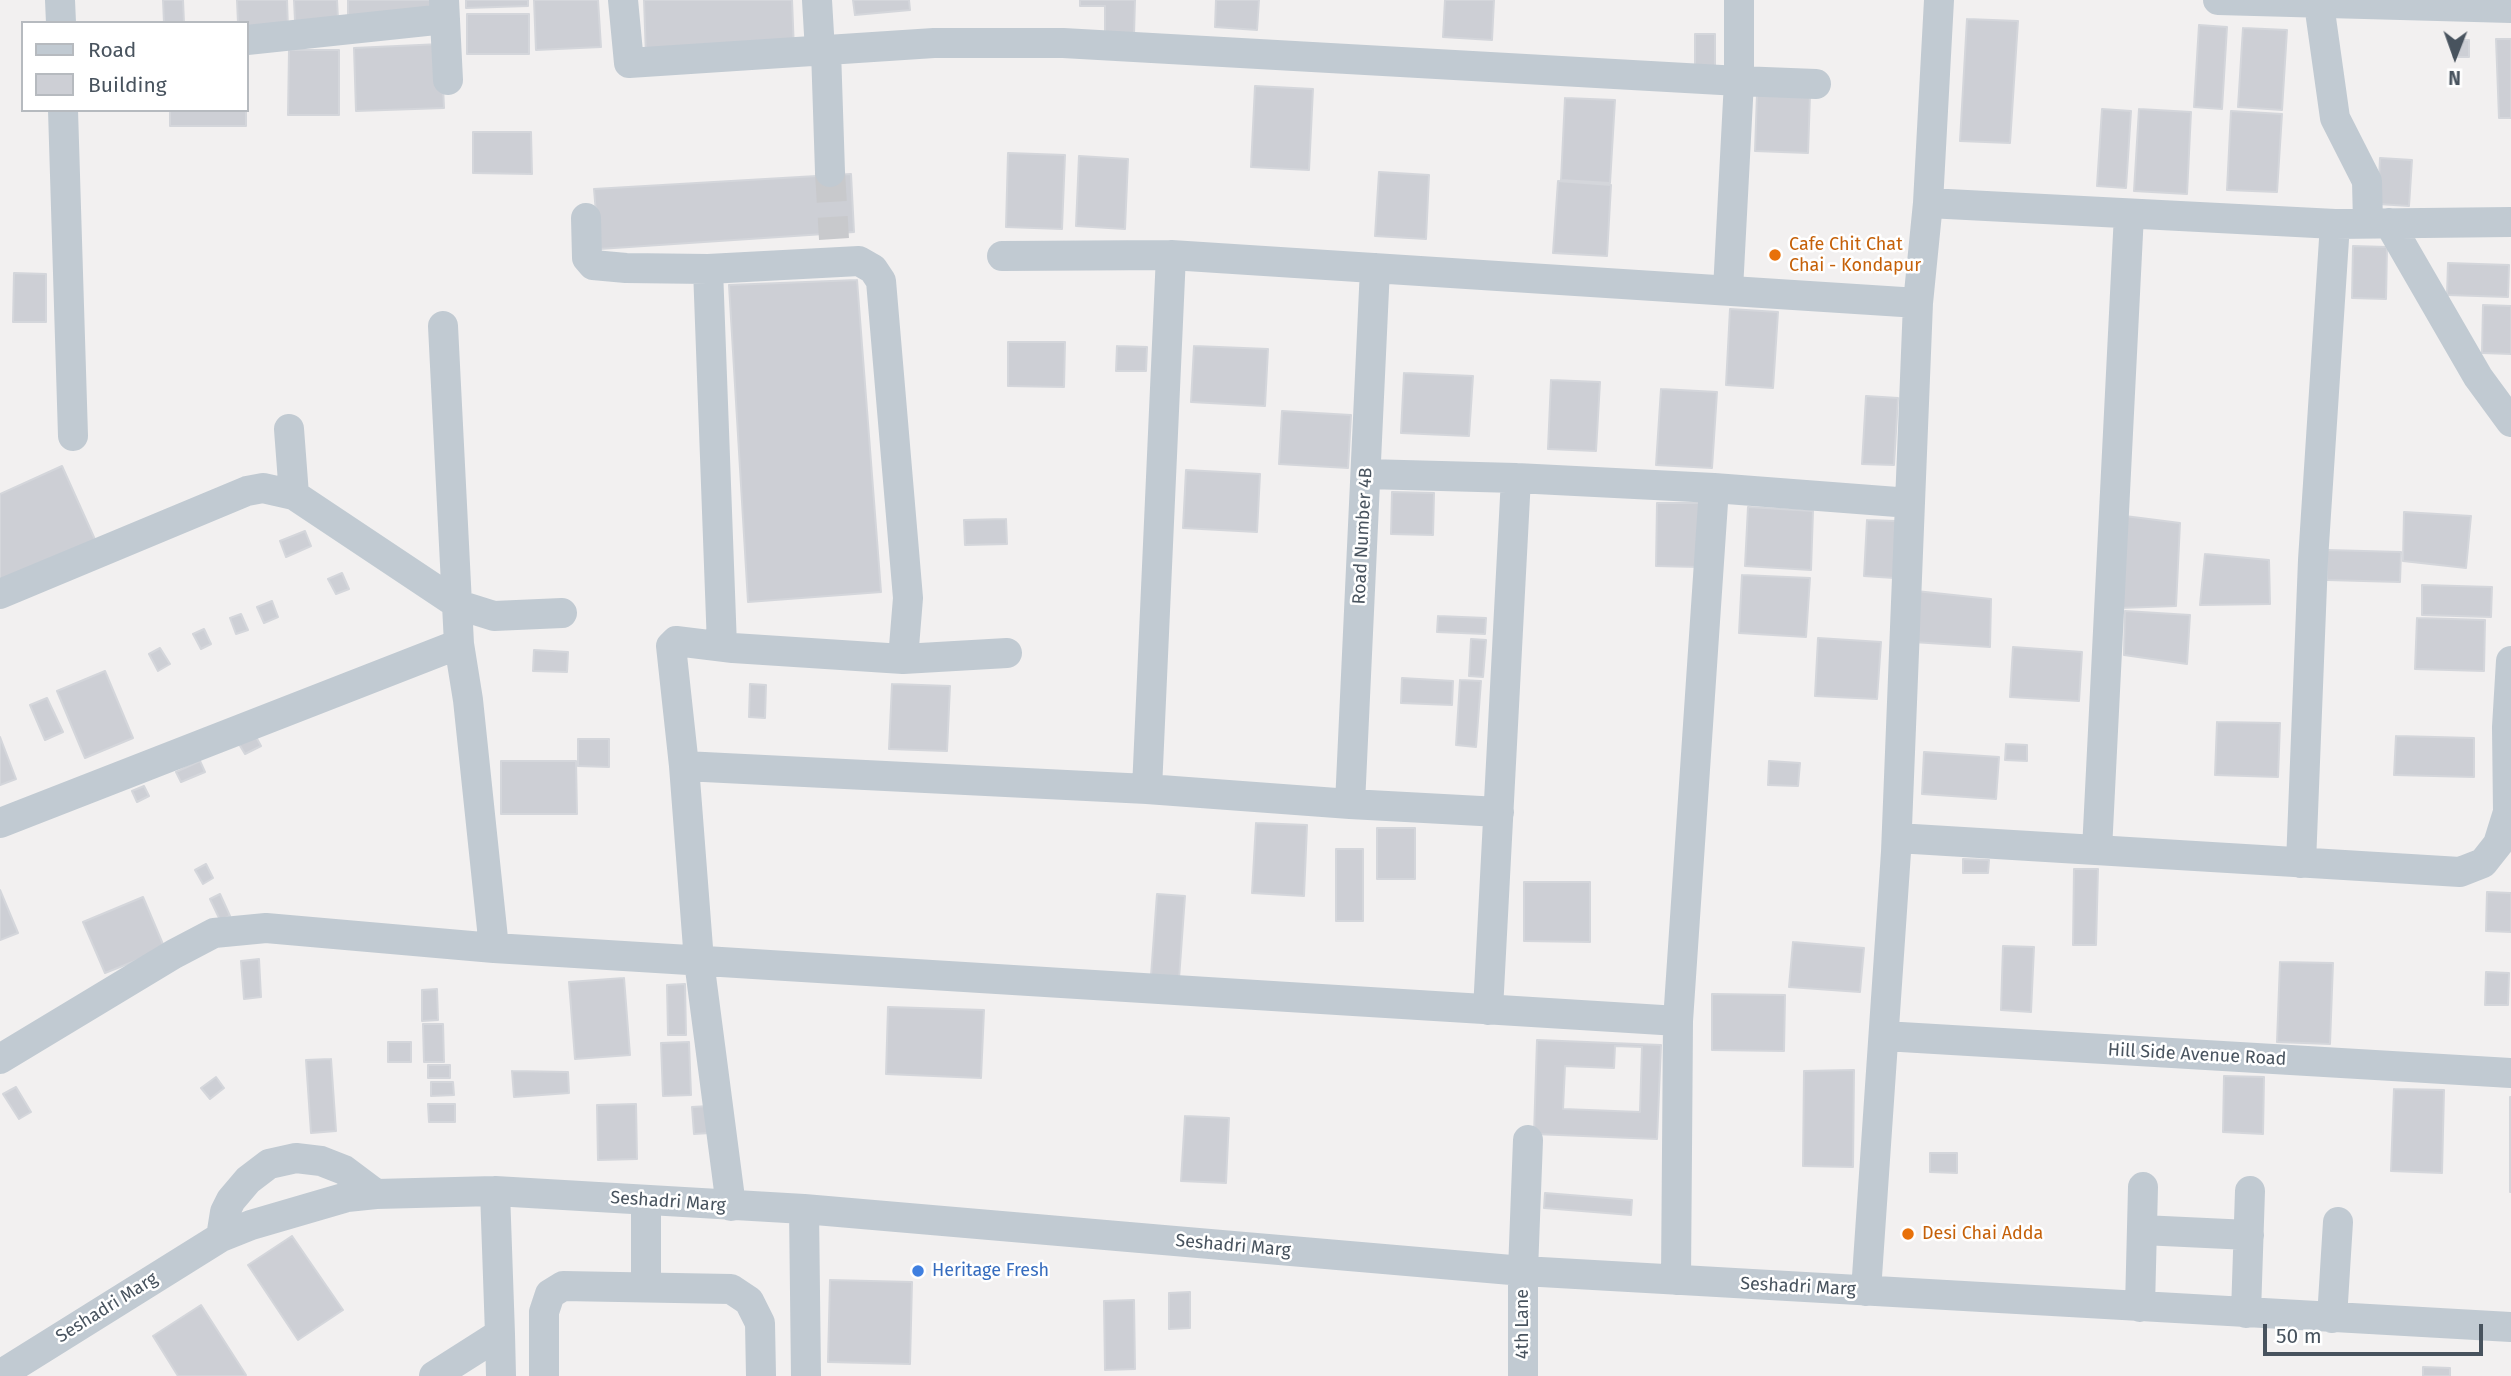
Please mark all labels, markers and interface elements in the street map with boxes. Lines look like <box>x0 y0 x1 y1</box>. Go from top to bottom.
legend <box>21 21 248 112</box>
north arrow <box>2420 21 2490 91</box>
text: Road <box>88 37 136 63</box>
text: N <box>2448 66 2461 89</box>
text: Building <box>88 72 167 98</box>
place label: Cafe Chit Chat Chai - Kondapur <box>1789 234 1921 276</box>
marker: Cafe Chit Chat Chai - Kondapur <box>1767 247 1783 263</box>
street label: Road Number 4B <box>1349 467 1377 605</box>
street label: Hill Side Avenue Road <box>2107 1040 2287 1070</box>
street label: Seshadri Marg <box>610 1187 726 1217</box>
place label: Desi Chai Adda <box>1922 1223 2043 1245</box>
marker: Desi Chai Adda <box>1900 1226 1916 1242</box>
street label: Seshadri Marg <box>1174 1230 1292 1262</box>
place label: Heritage Fresh <box>932 1260 1049 1282</box>
marker: Heritage Fresh <box>910 1263 926 1279</box>
street label: Seshadri Marg <box>52 1268 162 1348</box>
street label: Seshadri Marg <box>1740 1273 1856 1301</box>
street label: 4th Lane <box>1512 1289 1534 1359</box>
scale bar <box>2266 1310 2486 1354</box>
text: 50 m <box>2276 1323 2322 1349</box>

